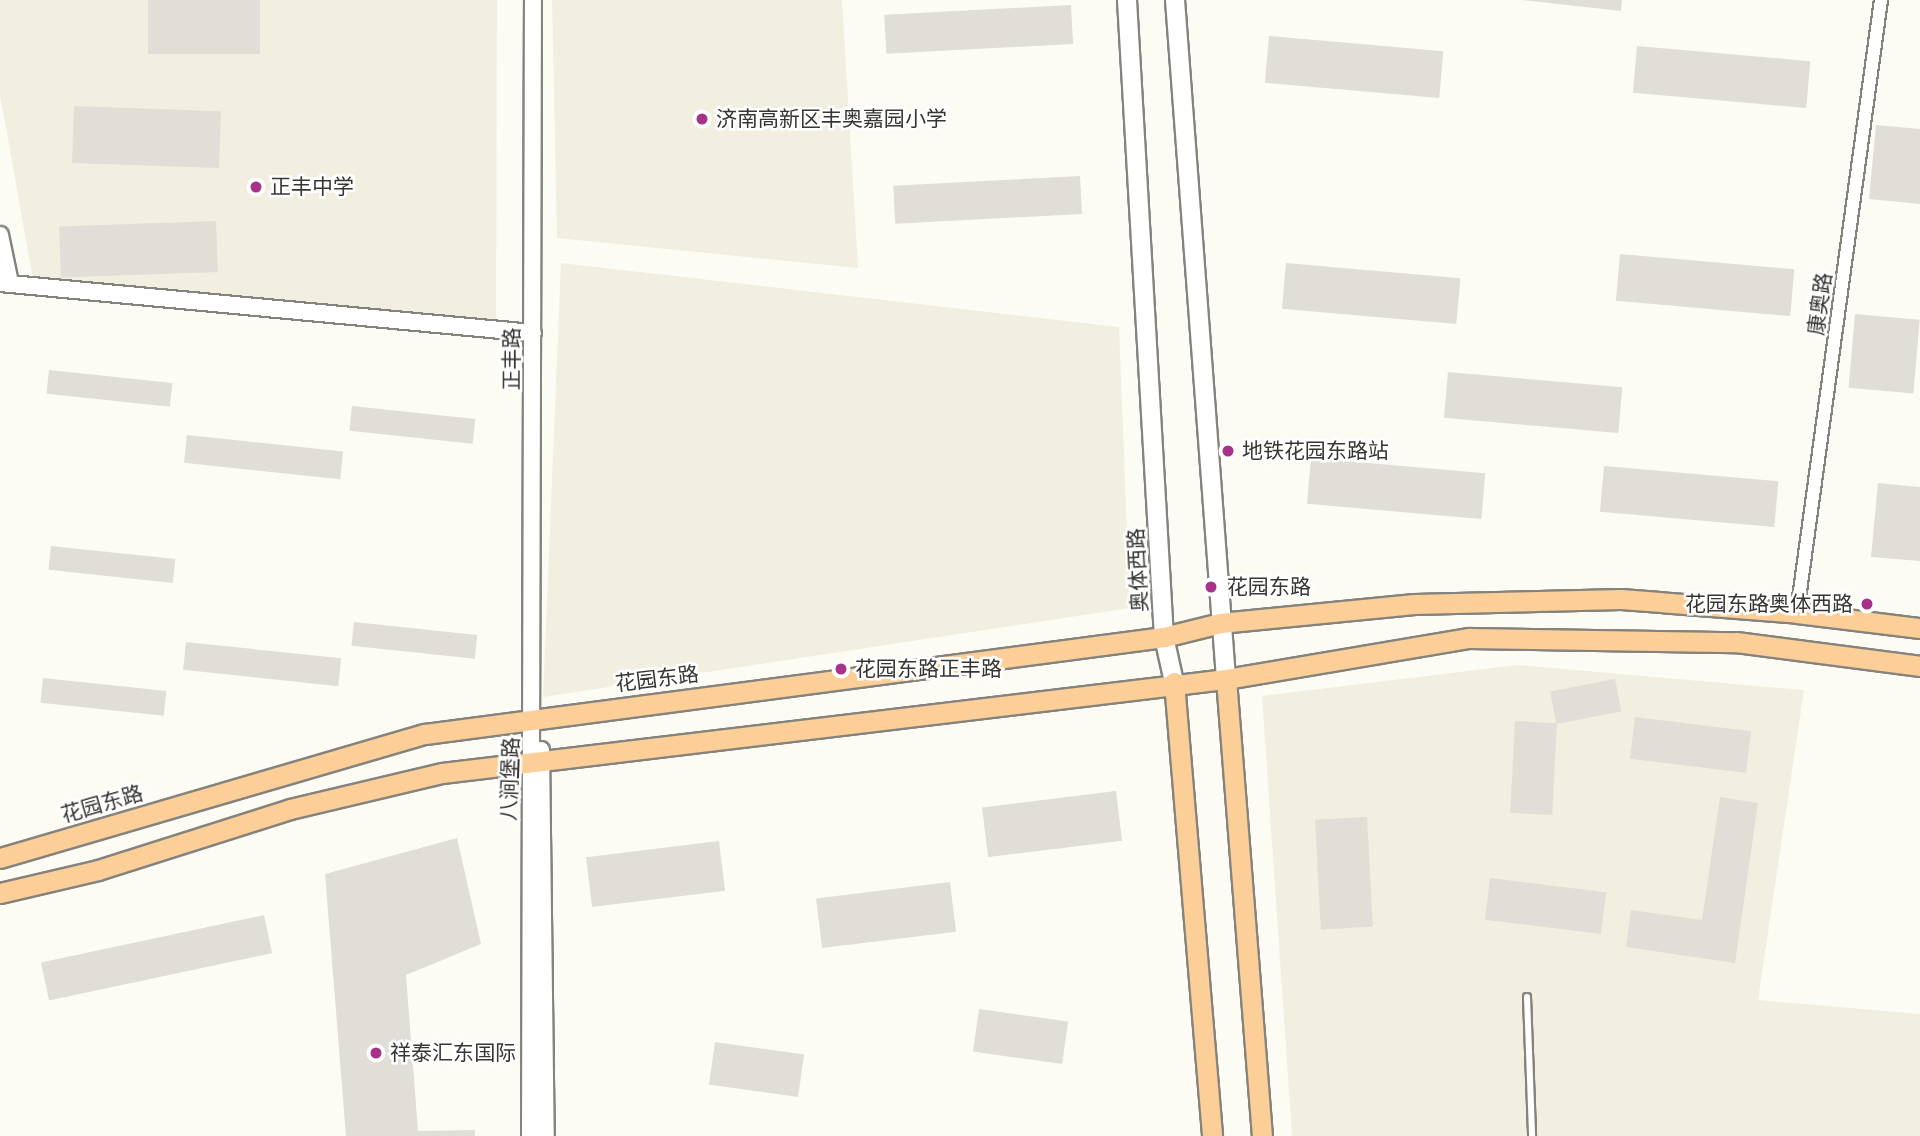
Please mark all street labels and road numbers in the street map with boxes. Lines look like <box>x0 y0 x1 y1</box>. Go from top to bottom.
street label: 康奥路 <box>1803 271 1837 337</box>
street label: 正丰路 <box>499 328 525 390</box>
street label: 奥体西路 <box>1123 527 1153 613</box>
street label: 花园东路 <box>614 661 700 697</box>
street label: 八涧堡路 <box>496 737 524 821</box>
street label: 花园东路 <box>58 780 146 828</box>

